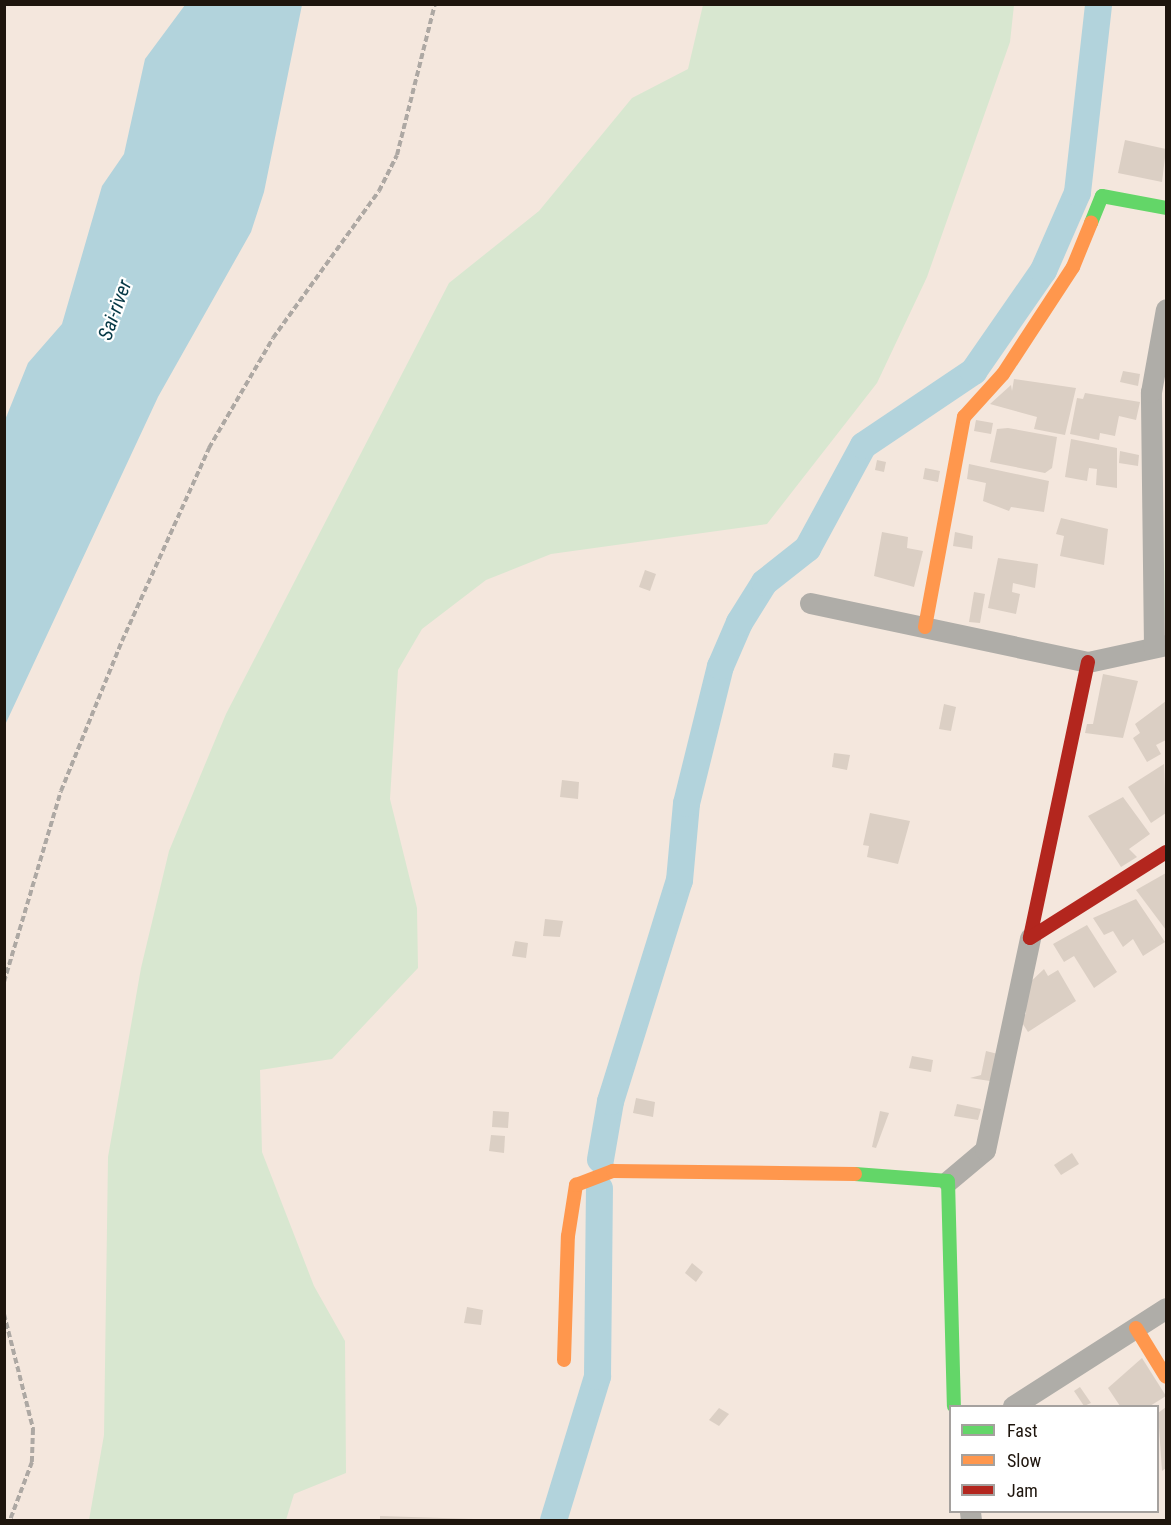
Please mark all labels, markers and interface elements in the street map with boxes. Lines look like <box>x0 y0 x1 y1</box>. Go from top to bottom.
water label: Sai-river <box>93 277 137 343</box>
legend <box>949 1405 1159 1513</box>
text: Fast <box>1007 1420 1038 1441</box>
text: Slow <box>1007 1450 1041 1471</box>
text: Jam <box>1007 1480 1038 1501</box>

